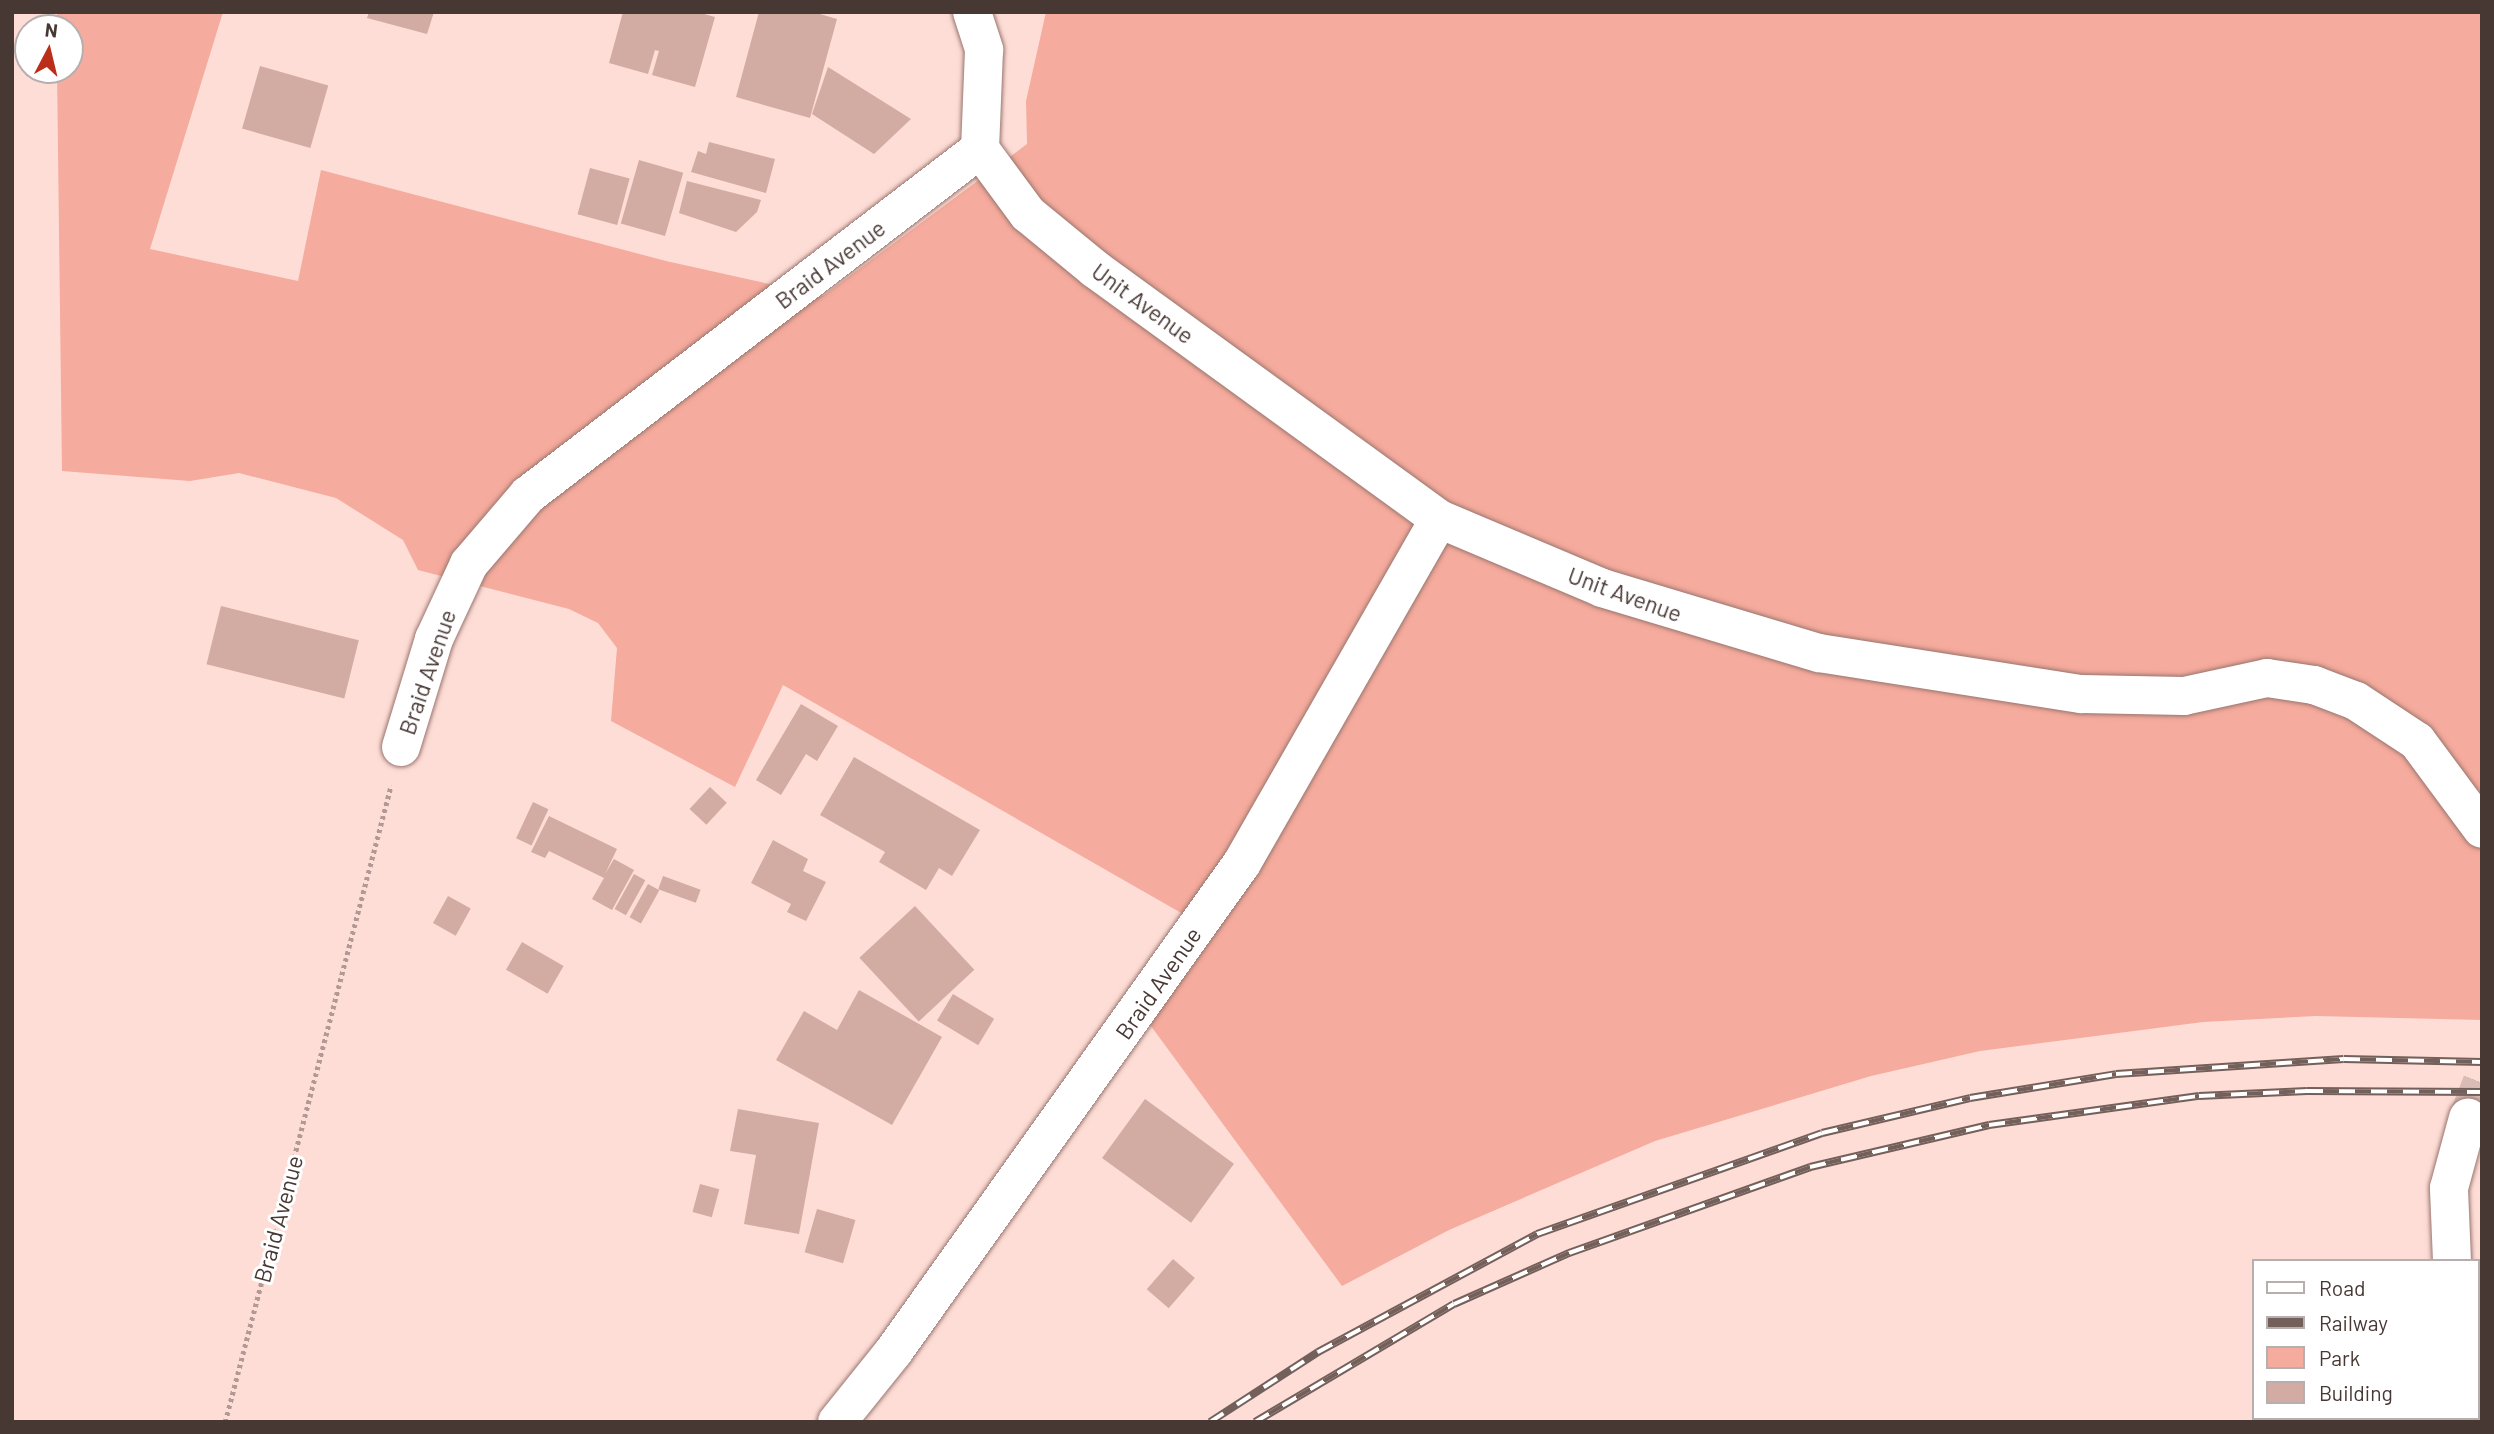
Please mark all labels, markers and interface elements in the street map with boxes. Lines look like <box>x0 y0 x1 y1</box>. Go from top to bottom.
north arrow <box>14 14 84 84</box>
text: N <box>44 17 59 42</box>
street label: Braid Avenue <box>770 214 890 314</box>
street label: Unit Avenue <box>1087 257 1199 349</box>
street label: Unit Avenue <box>1564 561 1686 627</box>
street label: Braid Avenue <box>393 606 461 738</box>
street label: Braid Avenue <box>1109 922 1207 1044</box>
street label: Braid Avenue <box>248 1152 308 1286</box>
legend <box>2252 1259 2480 1420</box>
text: Road <box>2319 1275 2365 1300</box>
text: Railway <box>2319 1310 2388 1335</box>
text: Park <box>2319 1345 2360 1370</box>
text: Building <box>2319 1380 2393 1405</box>

